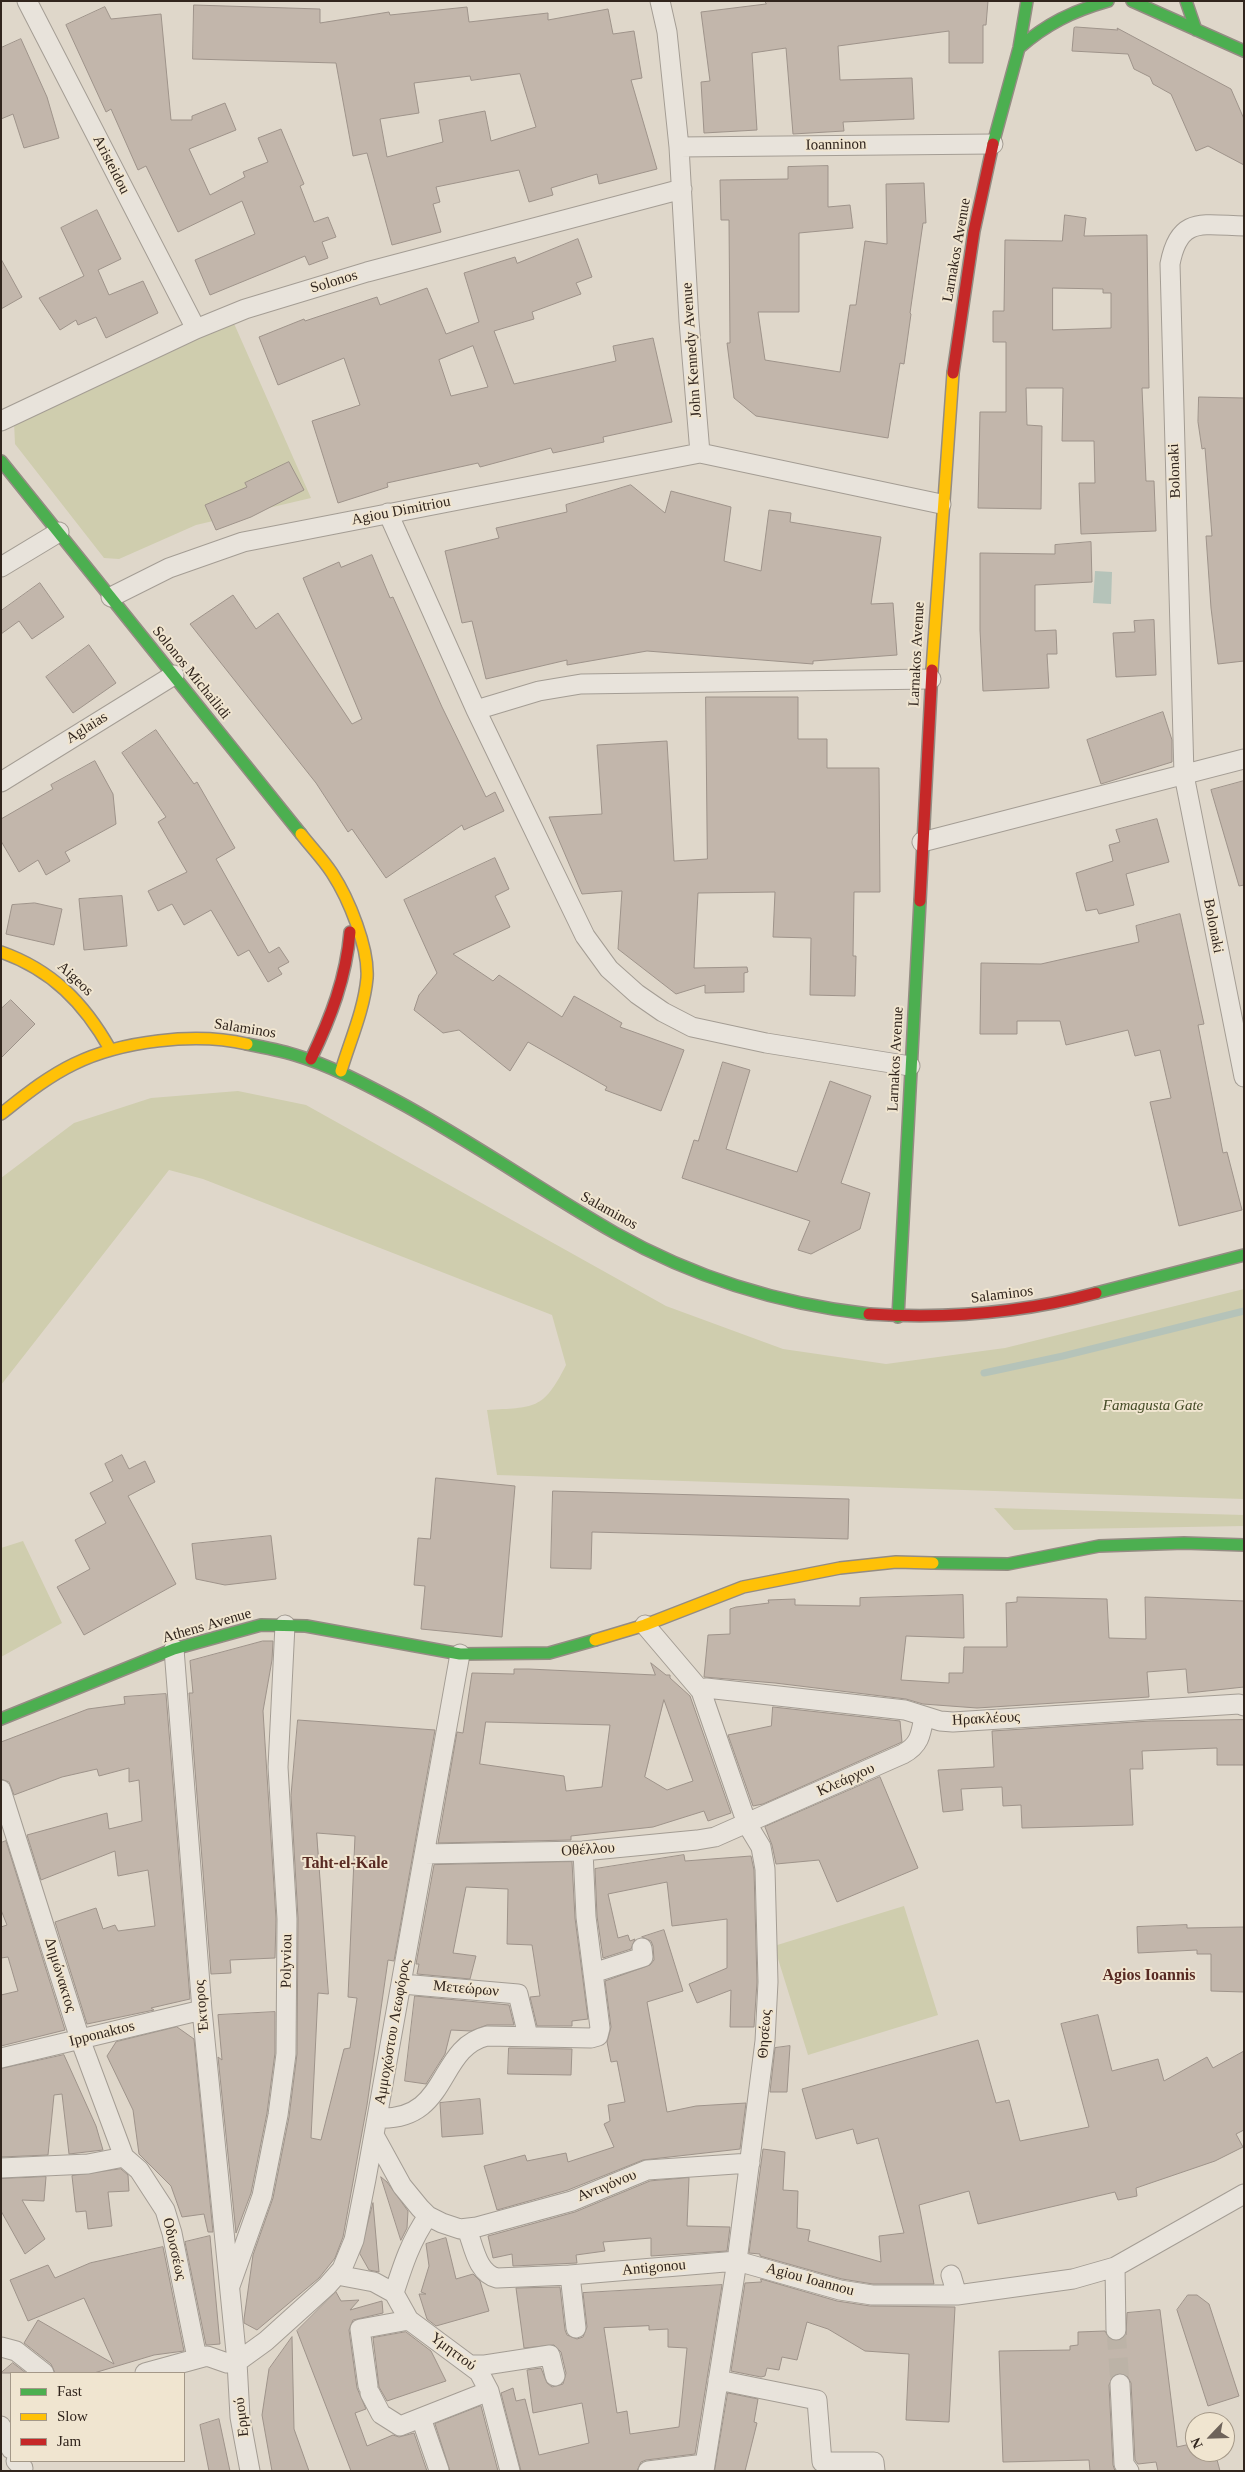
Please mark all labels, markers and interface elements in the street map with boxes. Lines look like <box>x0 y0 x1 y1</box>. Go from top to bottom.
street label: Aristeidou <box>89 133 133 197</box>
street label: Ioanninon <box>805 135 867 155</box>
street label: Larnakos Avenue <box>939 197 975 303</box>
street label: Solonos <box>308 266 360 298</box>
street label: John Kennedy Avenue <box>678 282 706 418</box>
street label: Bolonaki <box>1165 443 1185 499</box>
street label: Agiou Dimitriou <box>350 493 452 529</box>
street label: Larnakos Avenue <box>905 601 929 707</box>
street label: Solonos Michailidi <box>148 623 234 723</box>
street label: Aglaias <box>63 708 111 748</box>
street label: Bolonaki <box>1199 897 1227 955</box>
street label: Aigeos <box>53 958 97 1000</box>
street label: Larnakos Avenue <box>884 1006 908 1112</box>
street label: Salaminos <box>213 1015 277 1043</box>
street label: Salaminos <box>577 1188 641 1234</box>
street label: Salaminos <box>970 1282 1034 1308</box>
park label: Famagusta Gate <box>1103 1397 1203 1415</box>
street label: Athens Avenue <box>160 1605 254 1647</box>
street label: Ηρακλέους <box>951 1708 1021 1730</box>
street label: Κλεάρχου <box>814 1759 878 1801</box>
street label: Οθέλλου <box>561 1839 615 1861</box>
district label: Taht-el-Kale <box>302 1854 388 1874</box>
street label: Polyviou <box>278 1934 296 1988</box>
street label: Δημώνακτος <box>40 1936 80 2014</box>
street label: Αμμοχώστου Λεωφόρος <box>371 1958 415 2106</box>
district label: Agios Ioannis <box>1103 1966 1195 1986</box>
street label: Μετεώρων <box>432 1977 500 2001</box>
street label: Έκτορος <box>191 1979 213 2033</box>
street label: Θησέως <box>754 2009 776 2059</box>
street label: Ipponaktos <box>67 2017 137 2051</box>
street label: Αντιγόνου <box>575 2166 639 2206</box>
street label: Οδυσσέως <box>158 2216 190 2282</box>
street label: Antigonou <box>621 2256 687 2280</box>
street label: Agiou Ioannou <box>764 2260 856 2300</box>
street label: Υμηττού <box>427 2329 479 2375</box>
legend <box>10 2372 185 2462</box>
text: Fast <box>57 2383 82 2399</box>
street label: Ερμού <box>231 2396 253 2438</box>
text: Slow <box>57 2408 88 2424</box>
north arrow <box>1185 2412 1235 2462</box>
text: Jam <box>57 2433 81 2449</box>
text: N <box>1188 2435 1206 2451</box>

